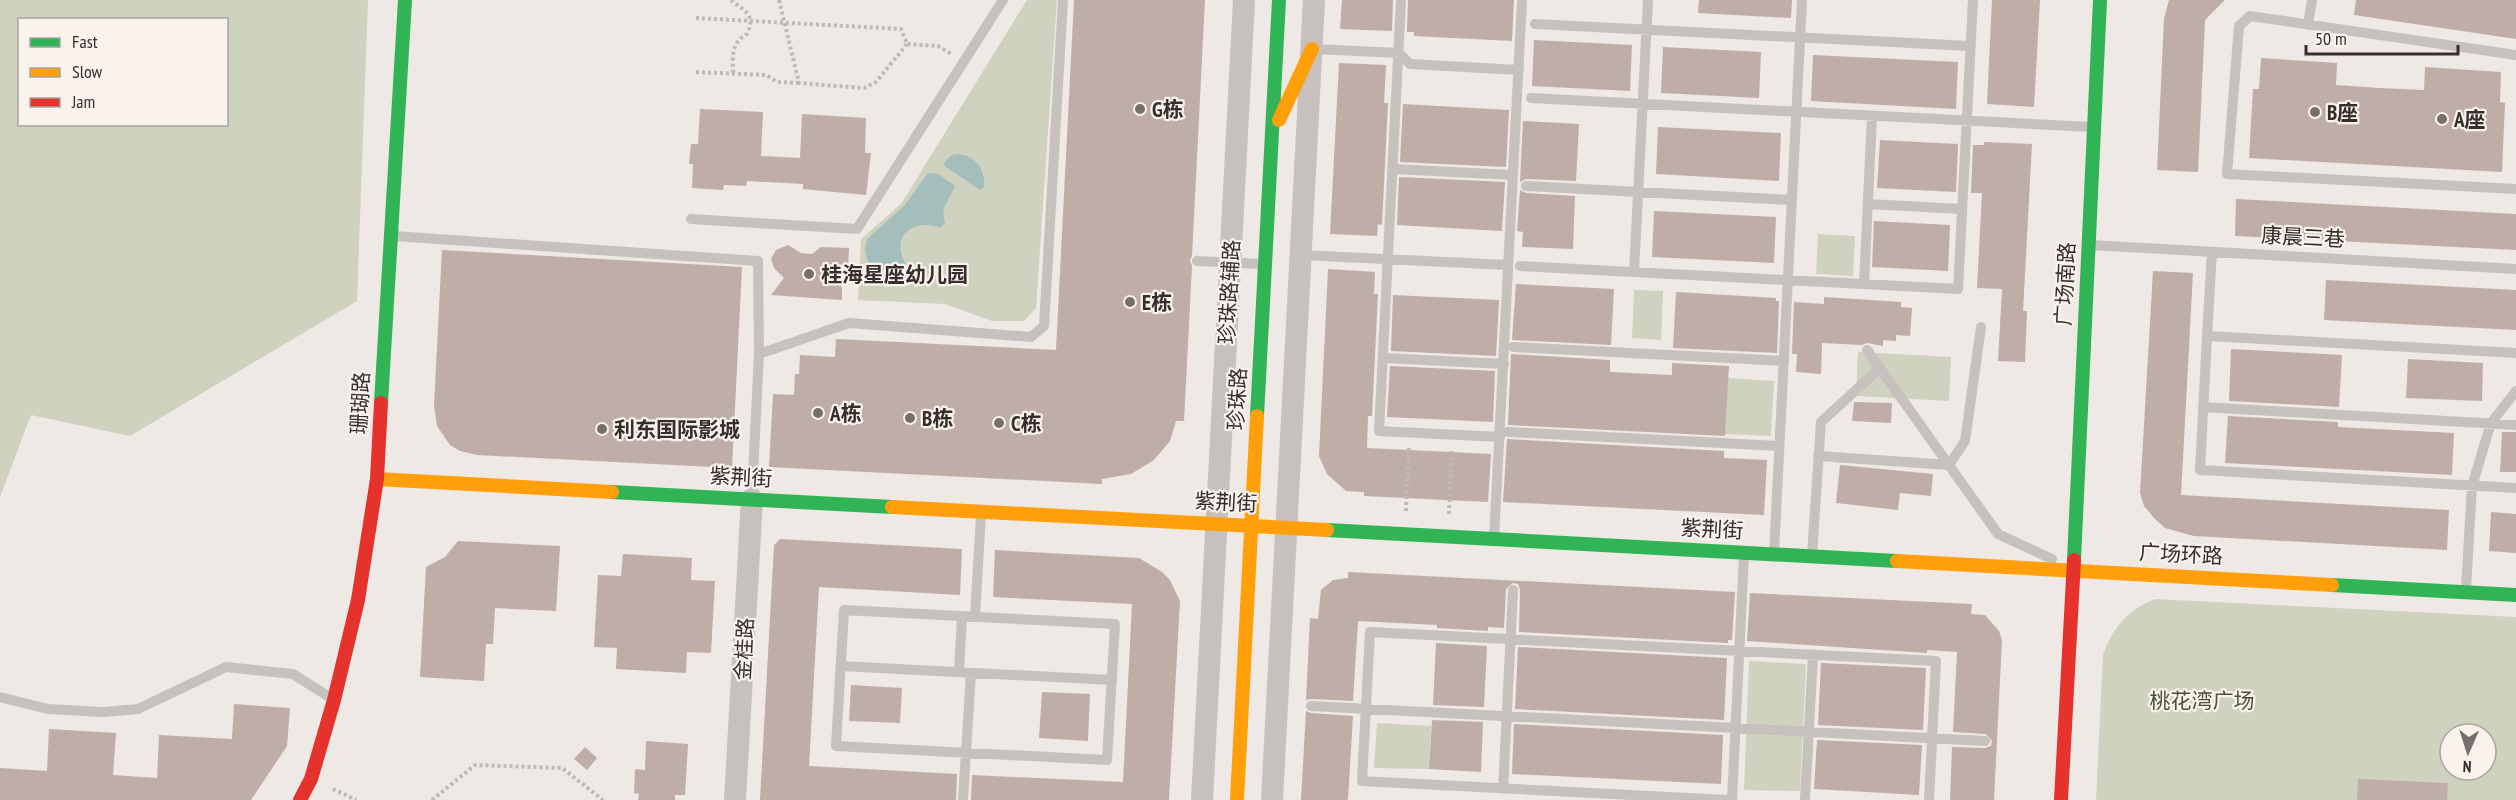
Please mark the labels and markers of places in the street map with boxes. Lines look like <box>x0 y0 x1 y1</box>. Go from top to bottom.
place label: G栋 <box>1152 96 1184 123</box>
place label: B座 <box>2327 99 2358 126</box>
marker: G栋 <box>1133 102 1147 116</box>
marker: B座 <box>2308 105 2322 119</box>
place label: A座 <box>2453 106 2486 133</box>
marker: A座 <box>2435 112 2449 126</box>
place label: 桂海星座幼儿园 <box>821 261 968 288</box>
marker: 桂海星座幼儿园 <box>802 267 816 281</box>
place label: E栋 <box>1142 289 1172 316</box>
marker: E栋 <box>1123 295 1137 309</box>
place label: A栋 <box>829 400 862 427</box>
place label: B栋 <box>922 405 953 432</box>
marker: A栋 <box>811 406 825 420</box>
place label: C栋 <box>1011 410 1042 437</box>
marker: B栋 <box>903 411 917 425</box>
place label: 利东国际影城 <box>614 416 740 443</box>
marker: C栋 <box>992 416 1006 430</box>
marker: 利东国际影城 <box>595 422 609 436</box>

